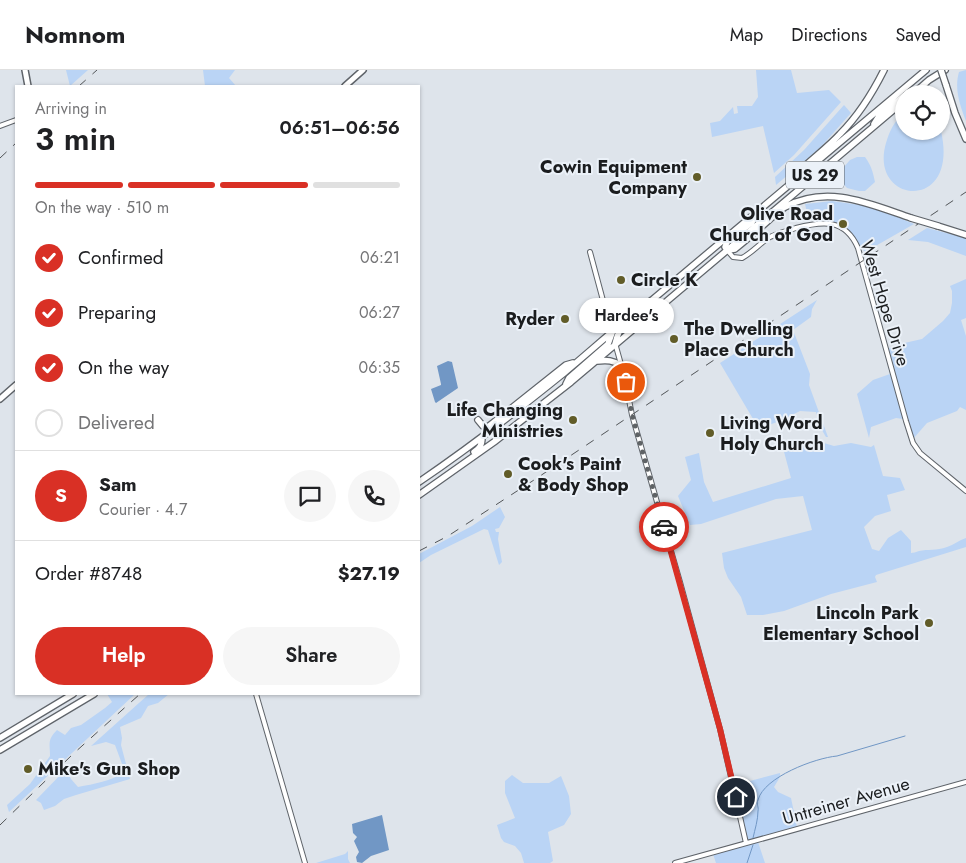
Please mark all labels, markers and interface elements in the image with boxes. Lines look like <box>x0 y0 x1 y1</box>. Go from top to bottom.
text: Nomnom <box>25 17 126 52</box>
text: Map <box>730 22 763 48</box>
text: Directions <box>791 22 867 48</box>
text: Saved <box>895 22 941 48</box>
map controls <box>895 85 950 140</box>
button: locate <box>895 85 950 140</box>
text: Arriving in <box>35 97 107 120</box>
text: 06:51–06:56 <box>280 114 400 141</box>
text: 3 min <box>35 116 116 162</box>
place label: Cowin Equipment Company <box>540 154 688 201</box>
road number: US 29 <box>786 162 844 188</box>
marker: Cowin Equipment Company <box>691 171 703 183</box>
text: On the way · 510 m <box>35 196 169 219</box>
place label: Olive Road Church of God <box>710 201 833 248</box>
marker: Olive Road Church of God <box>837 218 849 230</box>
street label: West Hope Drive <box>854 237 916 369</box>
icon: check <box>35 244 63 272</box>
text: Confirmed <box>78 244 164 271</box>
text: 06:21 <box>360 246 400 269</box>
place label: Circle K <box>631 267 698 293</box>
marker: Circle K <box>615 274 627 286</box>
callout: Hardee's <box>578 297 674 332</box>
icon: check <box>35 299 63 327</box>
text: Preparing <box>78 299 156 326</box>
text: 06:27 <box>359 301 400 324</box>
text: Hardee's <box>595 304 658 327</box>
place label: Ryder <box>505 306 556 332</box>
marker: Ryder <box>559 313 571 325</box>
place label: The Dwelling Place Church <box>684 316 794 363</box>
marker: The Dwelling Place Church <box>668 333 680 345</box>
icon: check <box>35 354 63 382</box>
text: On the way <box>78 354 169 381</box>
text: 06:35 <box>359 356 400 379</box>
pin <box>605 361 647 403</box>
icon: bag <box>612 368 640 396</box>
place label: Life Changing Ministries <box>446 397 563 444</box>
text: Delivered <box>78 409 155 436</box>
place label: Living Word Holy Church <box>720 410 824 457</box>
marker: Life Changing Ministries <box>567 414 579 426</box>
marker: Living Word Holy Church <box>704 427 716 439</box>
place label: Cook's Paint & Body Shop <box>518 451 629 498</box>
marker: Cook's Paint & Body Shop <box>502 468 514 480</box>
button: chat <box>284 470 336 522</box>
button: phone <box>348 470 400 522</box>
text: Sam <box>99 471 137 498</box>
text: S <box>55 482 67 509</box>
text: Courier · 4.7 <box>99 498 187 521</box>
courier <box>639 502 689 552</box>
icon: car <box>650 513 678 541</box>
text: Order #8748 <box>35 560 142 587</box>
text: $27.19 <box>338 560 400 587</box>
place label: Lincoln Park Elementary School <box>763 600 920 647</box>
marker: Lincoln Park Elementary School <box>923 617 935 629</box>
button: Help <box>35 627 213 685</box>
button: Share <box>223 627 400 685</box>
place label: Mike's Gun Shop <box>38 756 180 782</box>
marker: Mike's Gun Shop <box>22 763 34 775</box>
street label: Untreiner Avenue <box>779 770 913 832</box>
pin <box>715 776 757 818</box>
icon: home <box>722 783 750 811</box>

